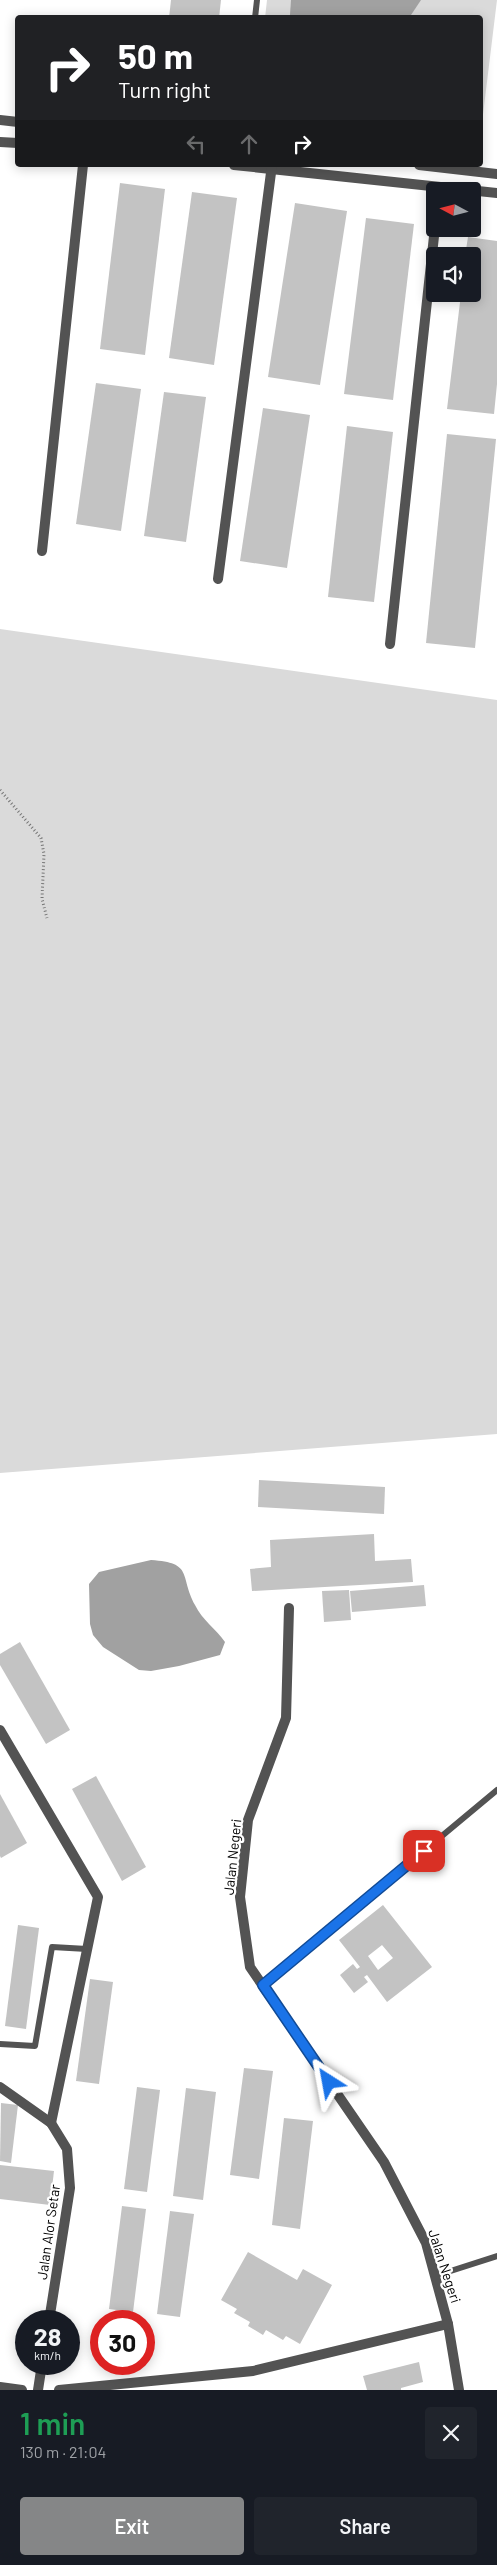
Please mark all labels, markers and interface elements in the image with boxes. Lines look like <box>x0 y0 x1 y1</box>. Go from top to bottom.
text: 50 m <box>118 34 193 76</box>
icon: right <box>35 35 100 100</box>
text: Turn right <box>118 76 211 102</box>
icon: left <box>182 130 210 158</box>
icon: ahead <box>235 130 263 158</box>
icon: right <box>288 130 316 158</box>
north arrow <box>426 182 481 238</box>
map controls <box>426 182 481 302</box>
button: sound <box>426 247 481 302</box>
street label: Jalan Negeri <box>220 1818 244 1896</box>
pin <box>403 1830 445 1872</box>
icon: arrive <box>410 1837 438 1865</box>
position arrow <box>302 2055 354 2107</box>
street label: Jalan Alor Setar <box>33 2183 63 2281</box>
street label: Jalan Negeri <box>425 2227 465 2305</box>
speed limit sign: 30 <box>90 2310 155 2375</box>
text: 28 <box>34 2321 61 2351</box>
text: km/h <box>34 2348 61 2362</box>
text: 1 min <box>20 2405 85 2441</box>
button: close <box>425 2407 477 2459</box>
text: 130 m · 21:04 <box>20 2442 106 2461</box>
button: Exit <box>20 2497 244 2555</box>
button: Share <box>254 2497 477 2555</box>

